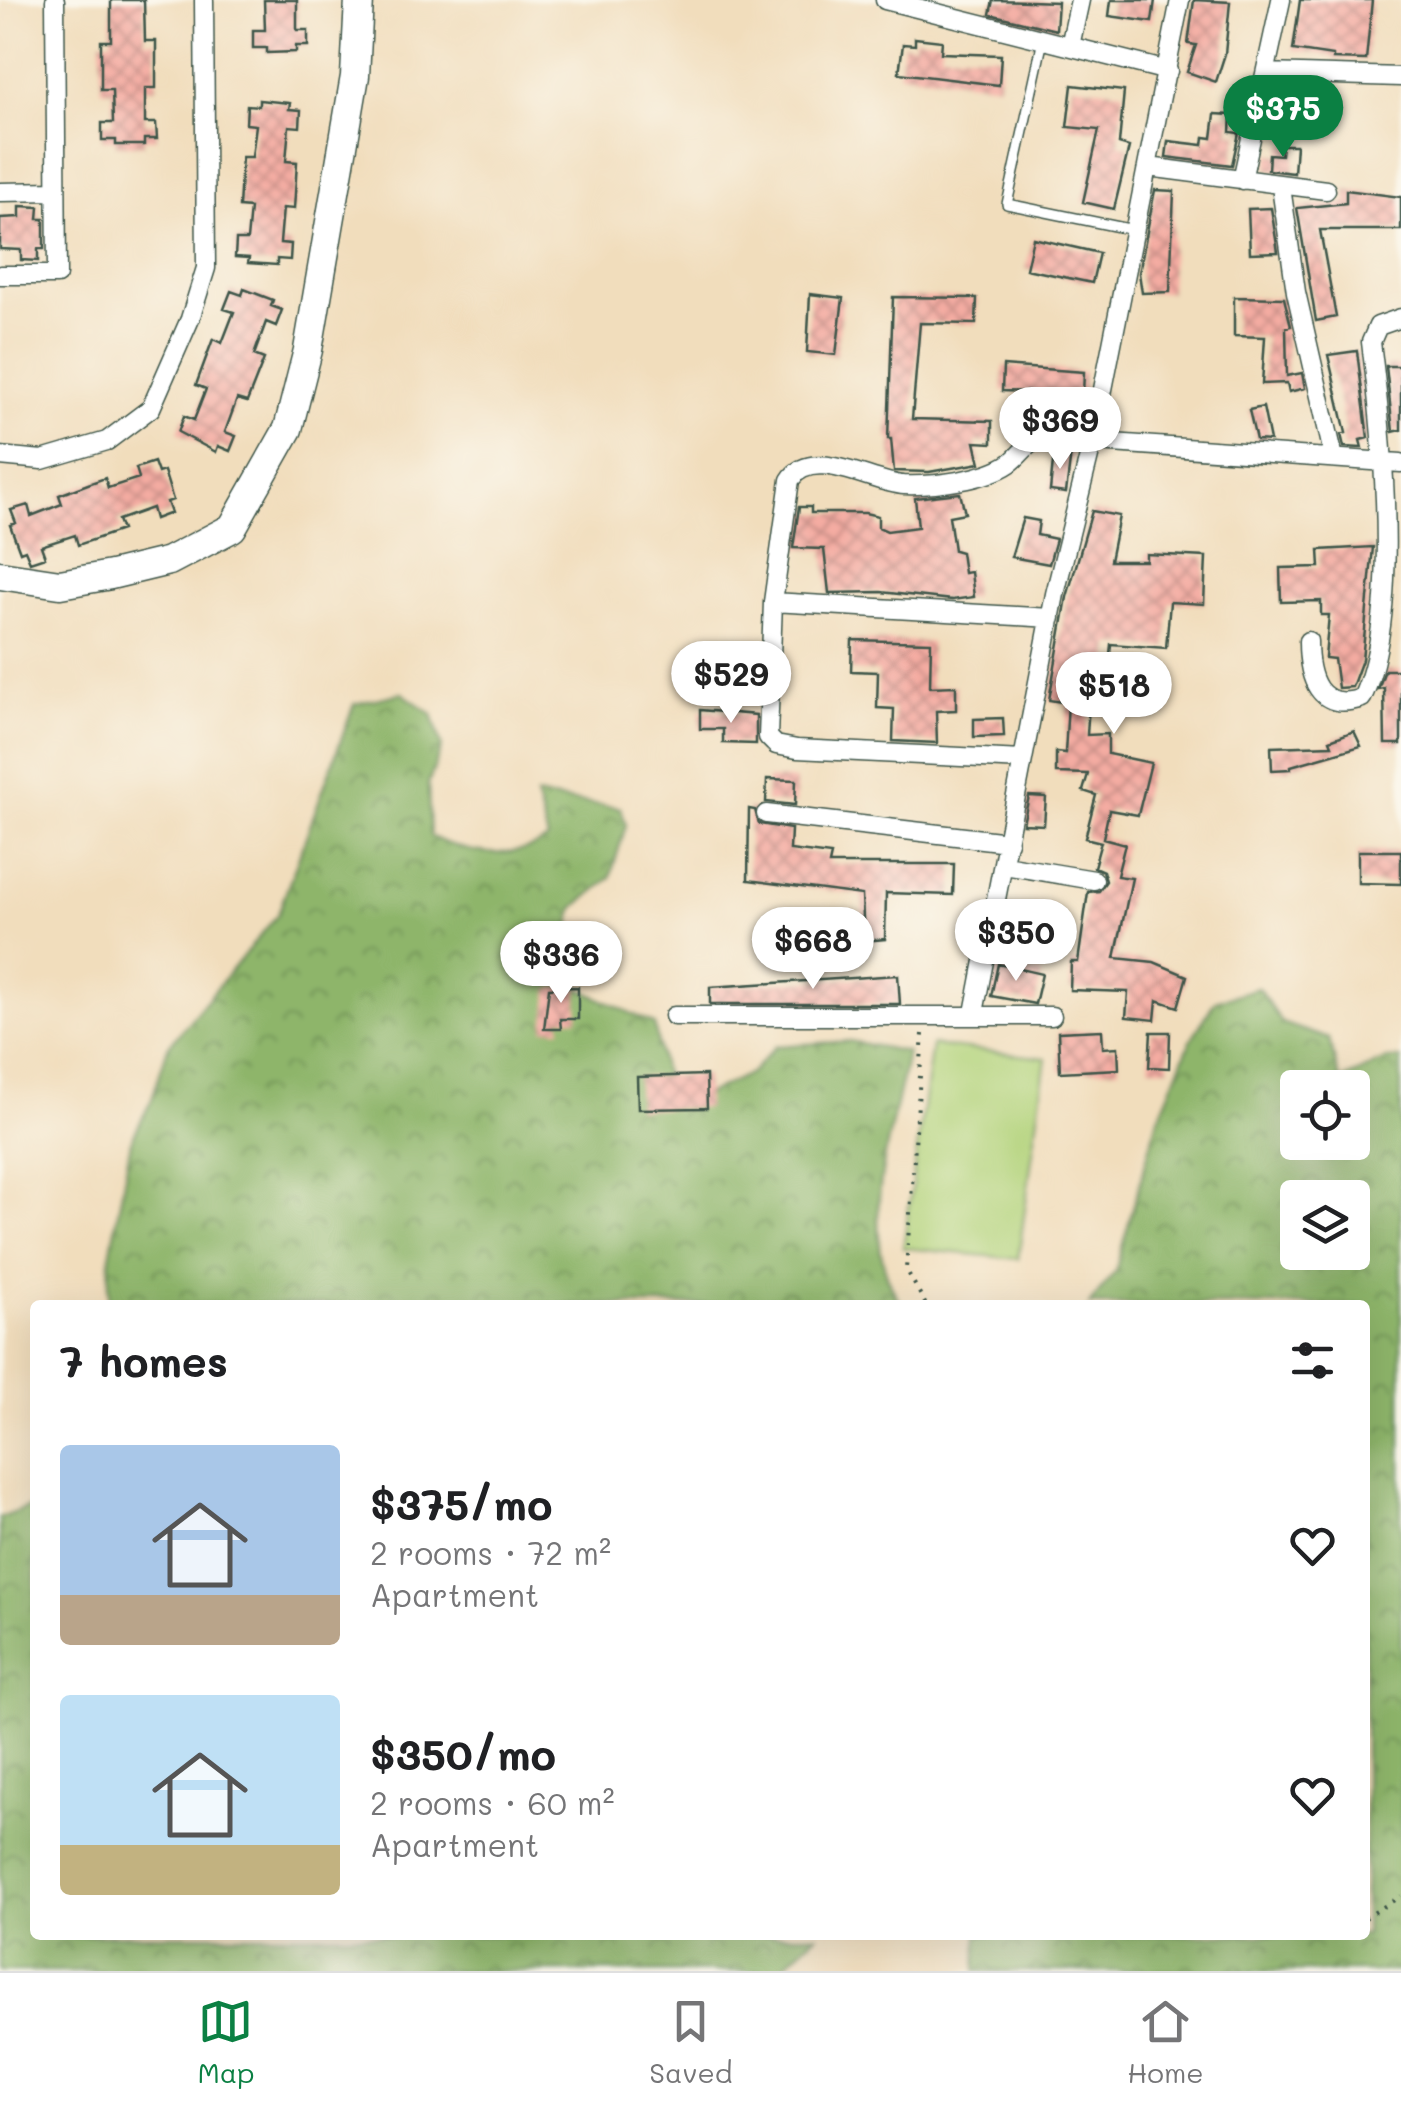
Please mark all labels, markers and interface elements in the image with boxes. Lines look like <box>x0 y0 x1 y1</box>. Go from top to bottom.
pin: $375 <box>1224 75 1342 160</box>
text: $375 <box>1245 86 1321 128</box>
pin: $369 <box>1001 387 1119 472</box>
text: $369 <box>1021 398 1099 440</box>
pin: $529 <box>672 641 790 726</box>
text: $529 <box>693 652 769 694</box>
pin: $518 <box>1055 652 1173 737</box>
text: $518 <box>1078 663 1150 705</box>
pin: $350 <box>957 899 1075 984</box>
pin: $668 <box>754 907 872 992</box>
text: $350 <box>977 910 1055 952</box>
text: $668 <box>774 918 852 960</box>
pin: $336 <box>502 921 620 1006</box>
text: $336 <box>522 932 600 974</box>
map controls <box>1280 1070 1370 1270</box>
button: locate <box>1280 1070 1370 1160</box>
button: layers <box>1280 1180 1370 1270</box>
text: 7 homes <box>60 1333 228 1388</box>
icon: filters <box>1285 1333 1340 1388</box>
text: $375/mo <box>370 1476 552 1531</box>
icon: home <box>140 1485 260 1605</box>
icon: heart <box>1285 1518 1340 1573</box>
text: 2 rooms · 72 m² <box>370 1531 611 1573</box>
text: Apartment <box>370 1573 539 1615</box>
text: $350/mo <box>370 1726 556 1781</box>
icon: home <box>140 1735 260 1855</box>
icon: heart <box>1285 1768 1340 1823</box>
text: 2 rooms · 60 m² <box>370 1781 614 1823</box>
text: Apartment <box>370 1823 539 1865</box>
tab: Map <box>197 1994 254 2090</box>
tab: Saved <box>649 1994 732 2090</box>
tab: Home <box>1127 1994 1204 2090</box>

